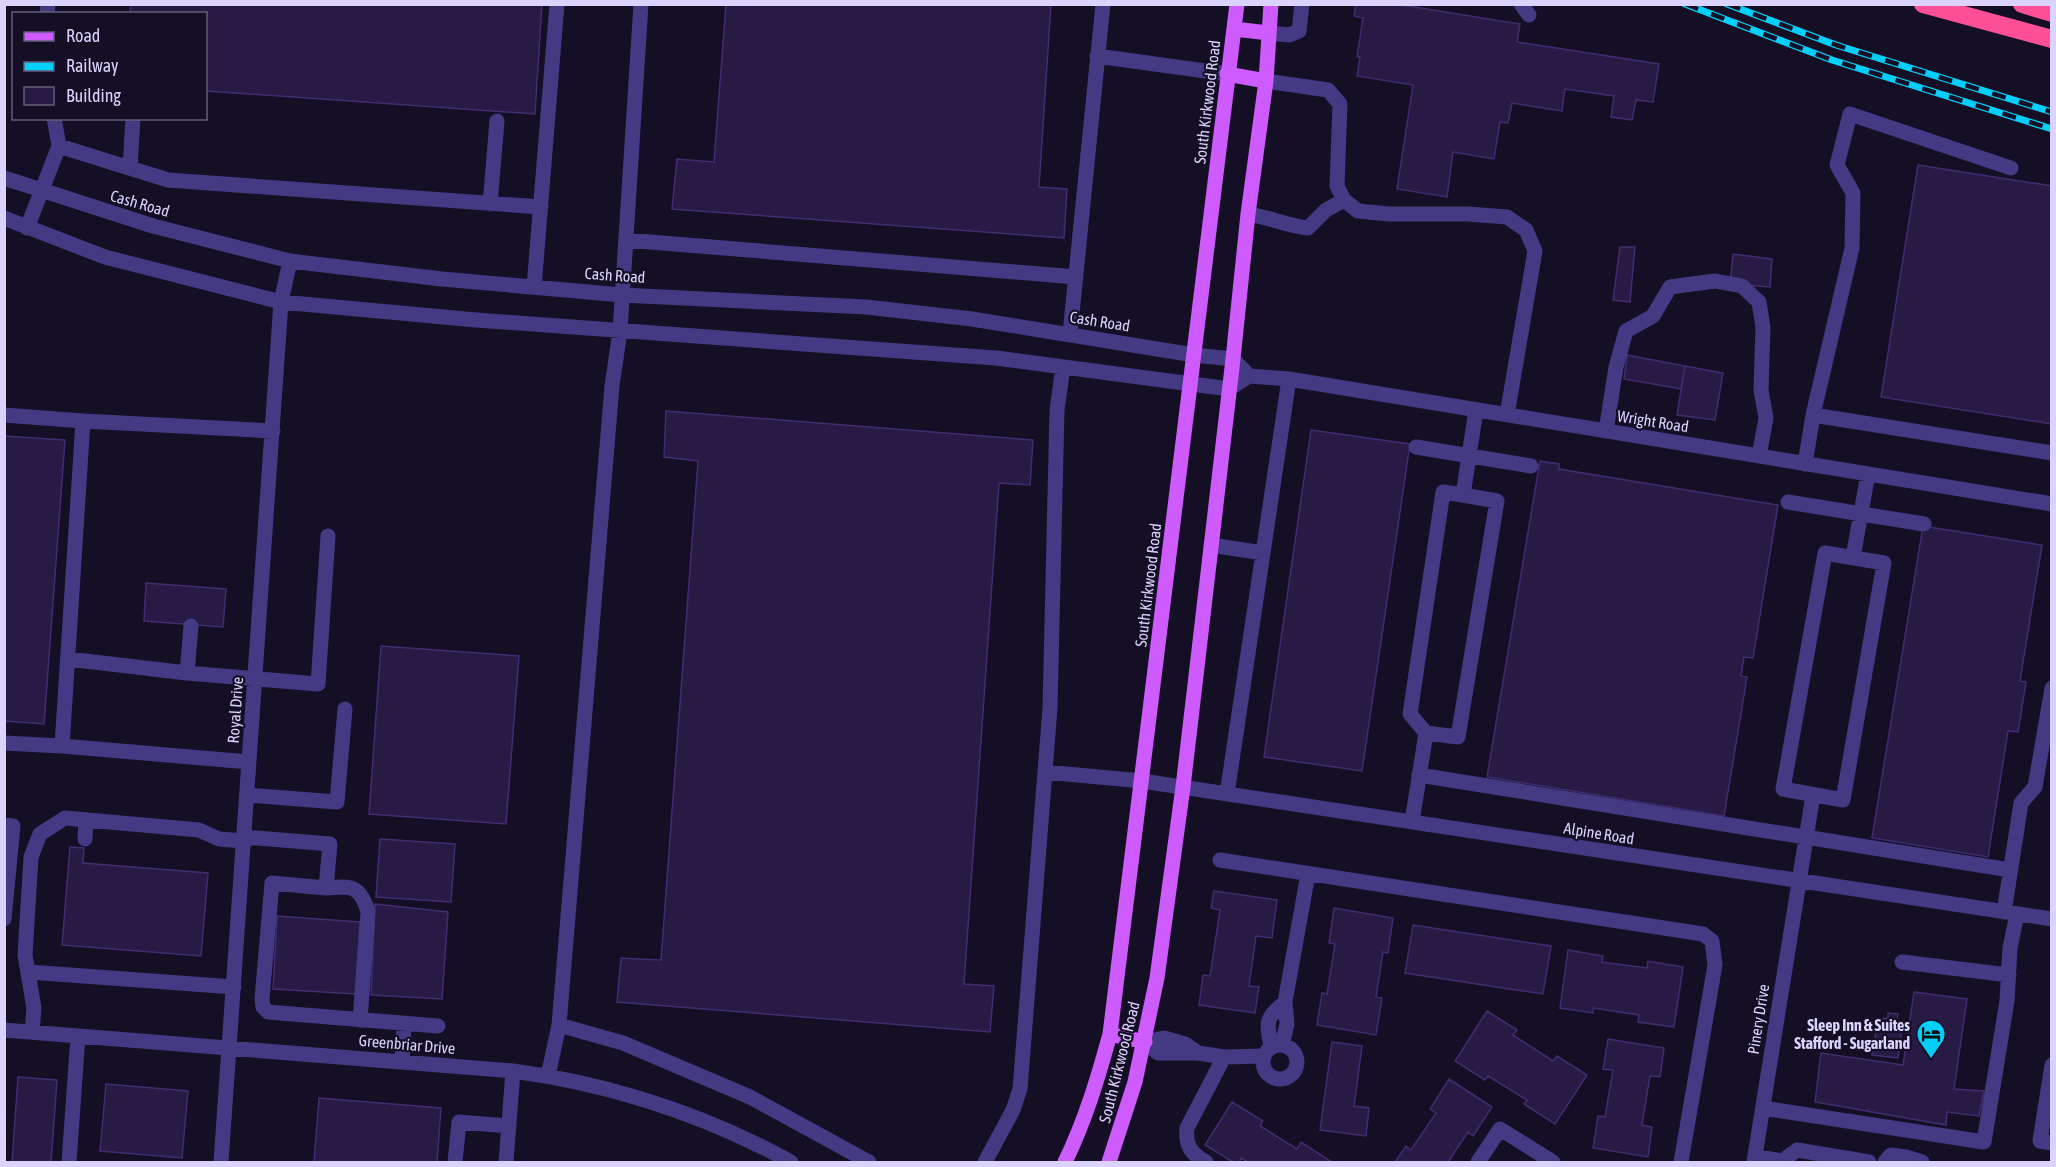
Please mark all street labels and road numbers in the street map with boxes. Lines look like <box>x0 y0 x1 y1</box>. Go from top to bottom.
street label: South Kirkwood Road <box>1190 39 1224 165</box>
street label: Cash Road <box>108 186 172 220</box>
street label: Cash Road <box>584 264 646 286</box>
street label: Cash Road <box>1069 307 1131 335</box>
street label: Wright Road <box>1616 406 1690 437</box>
street label: South Kirkwood Road <box>1131 522 1165 648</box>
street label: Royal Drive <box>224 676 247 744</box>
street label: Alpine Road <box>1562 819 1636 848</box>
street label: Pinery Drive <box>1744 983 1773 1056</box>
street label: South Kirkwood Road <box>1095 999 1143 1125</box>
street label: Greenbriar Drive <box>358 1031 456 1057</box>

